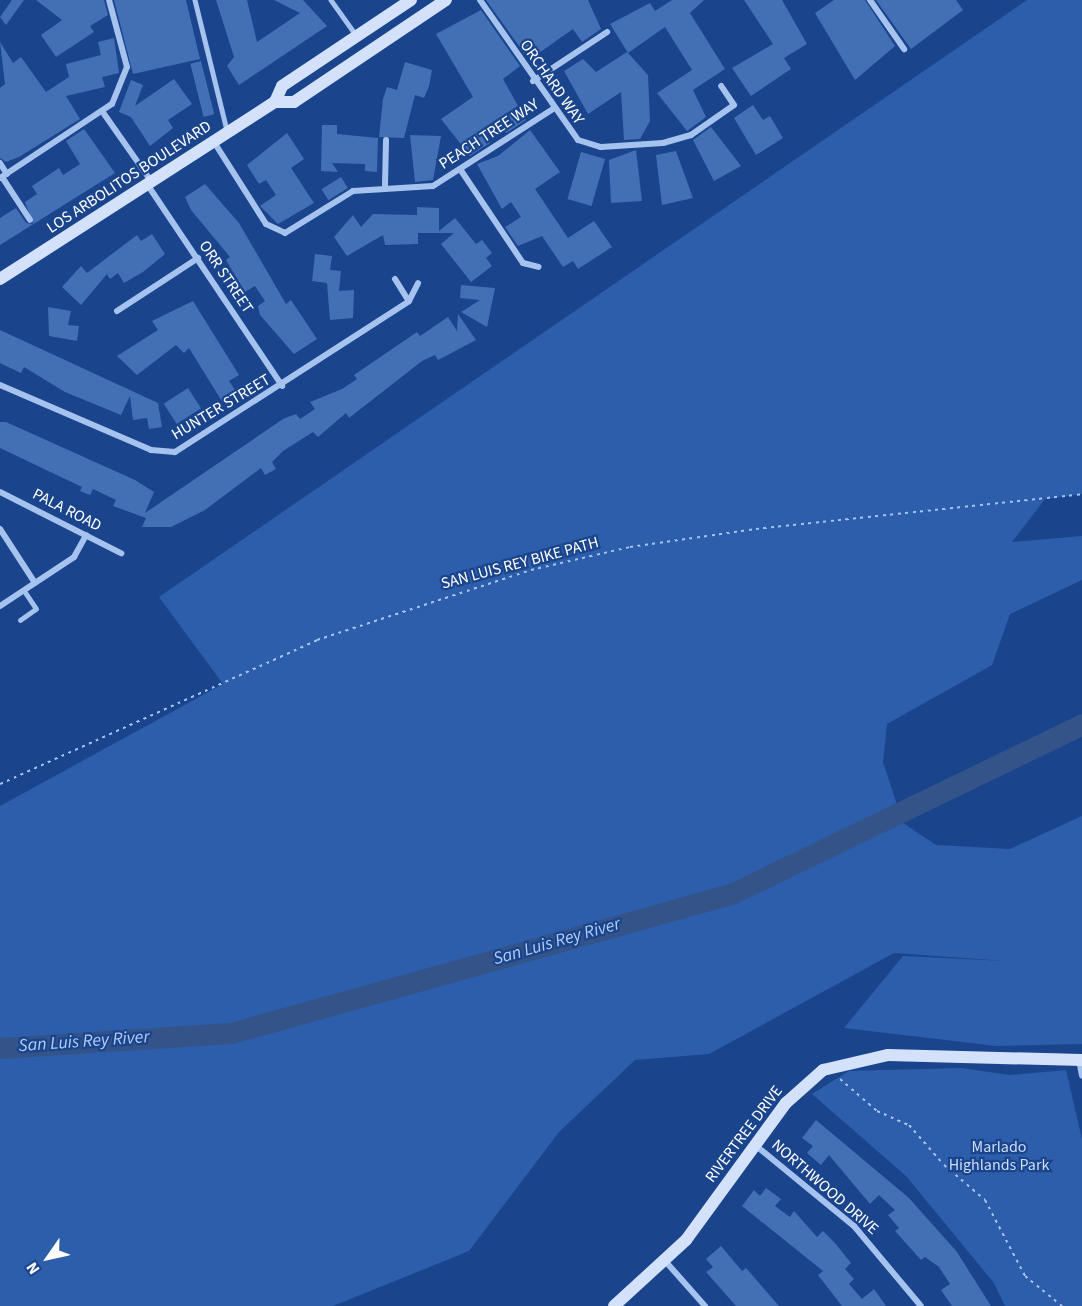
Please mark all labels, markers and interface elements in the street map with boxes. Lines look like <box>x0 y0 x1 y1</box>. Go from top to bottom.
street label: ORCHARD WAY <box>516 36 588 128</box>
street label: PEACH TREE WAY <box>435 95 543 173</box>
street label: LOS ARBOLITOS BOULEVARD <box>43 117 215 237</box>
street label: ORR STREET <box>195 237 257 317</box>
street label: HUNTER STREET <box>168 370 274 444</box>
street label: PALA ROAD <box>29 484 105 536</box>
street label: SAN LUIS REY BIKE PATH <box>439 533 601 593</box>
water label: San Luis Rey River <box>491 914 623 970</box>
water label: San Luis Rey River <box>18 1027 150 1057</box>
street label: RIVERTREE DRIVE <box>701 1082 787 1186</box>
street label: NORTHWOOD DRIVE <box>768 1135 882 1239</box>
park label: Marlado Highlands Park <box>949 1137 1049 1175</box>
north arrow <box>18 1228 78 1288</box>
text: N <box>21 1258 45 1279</box>

